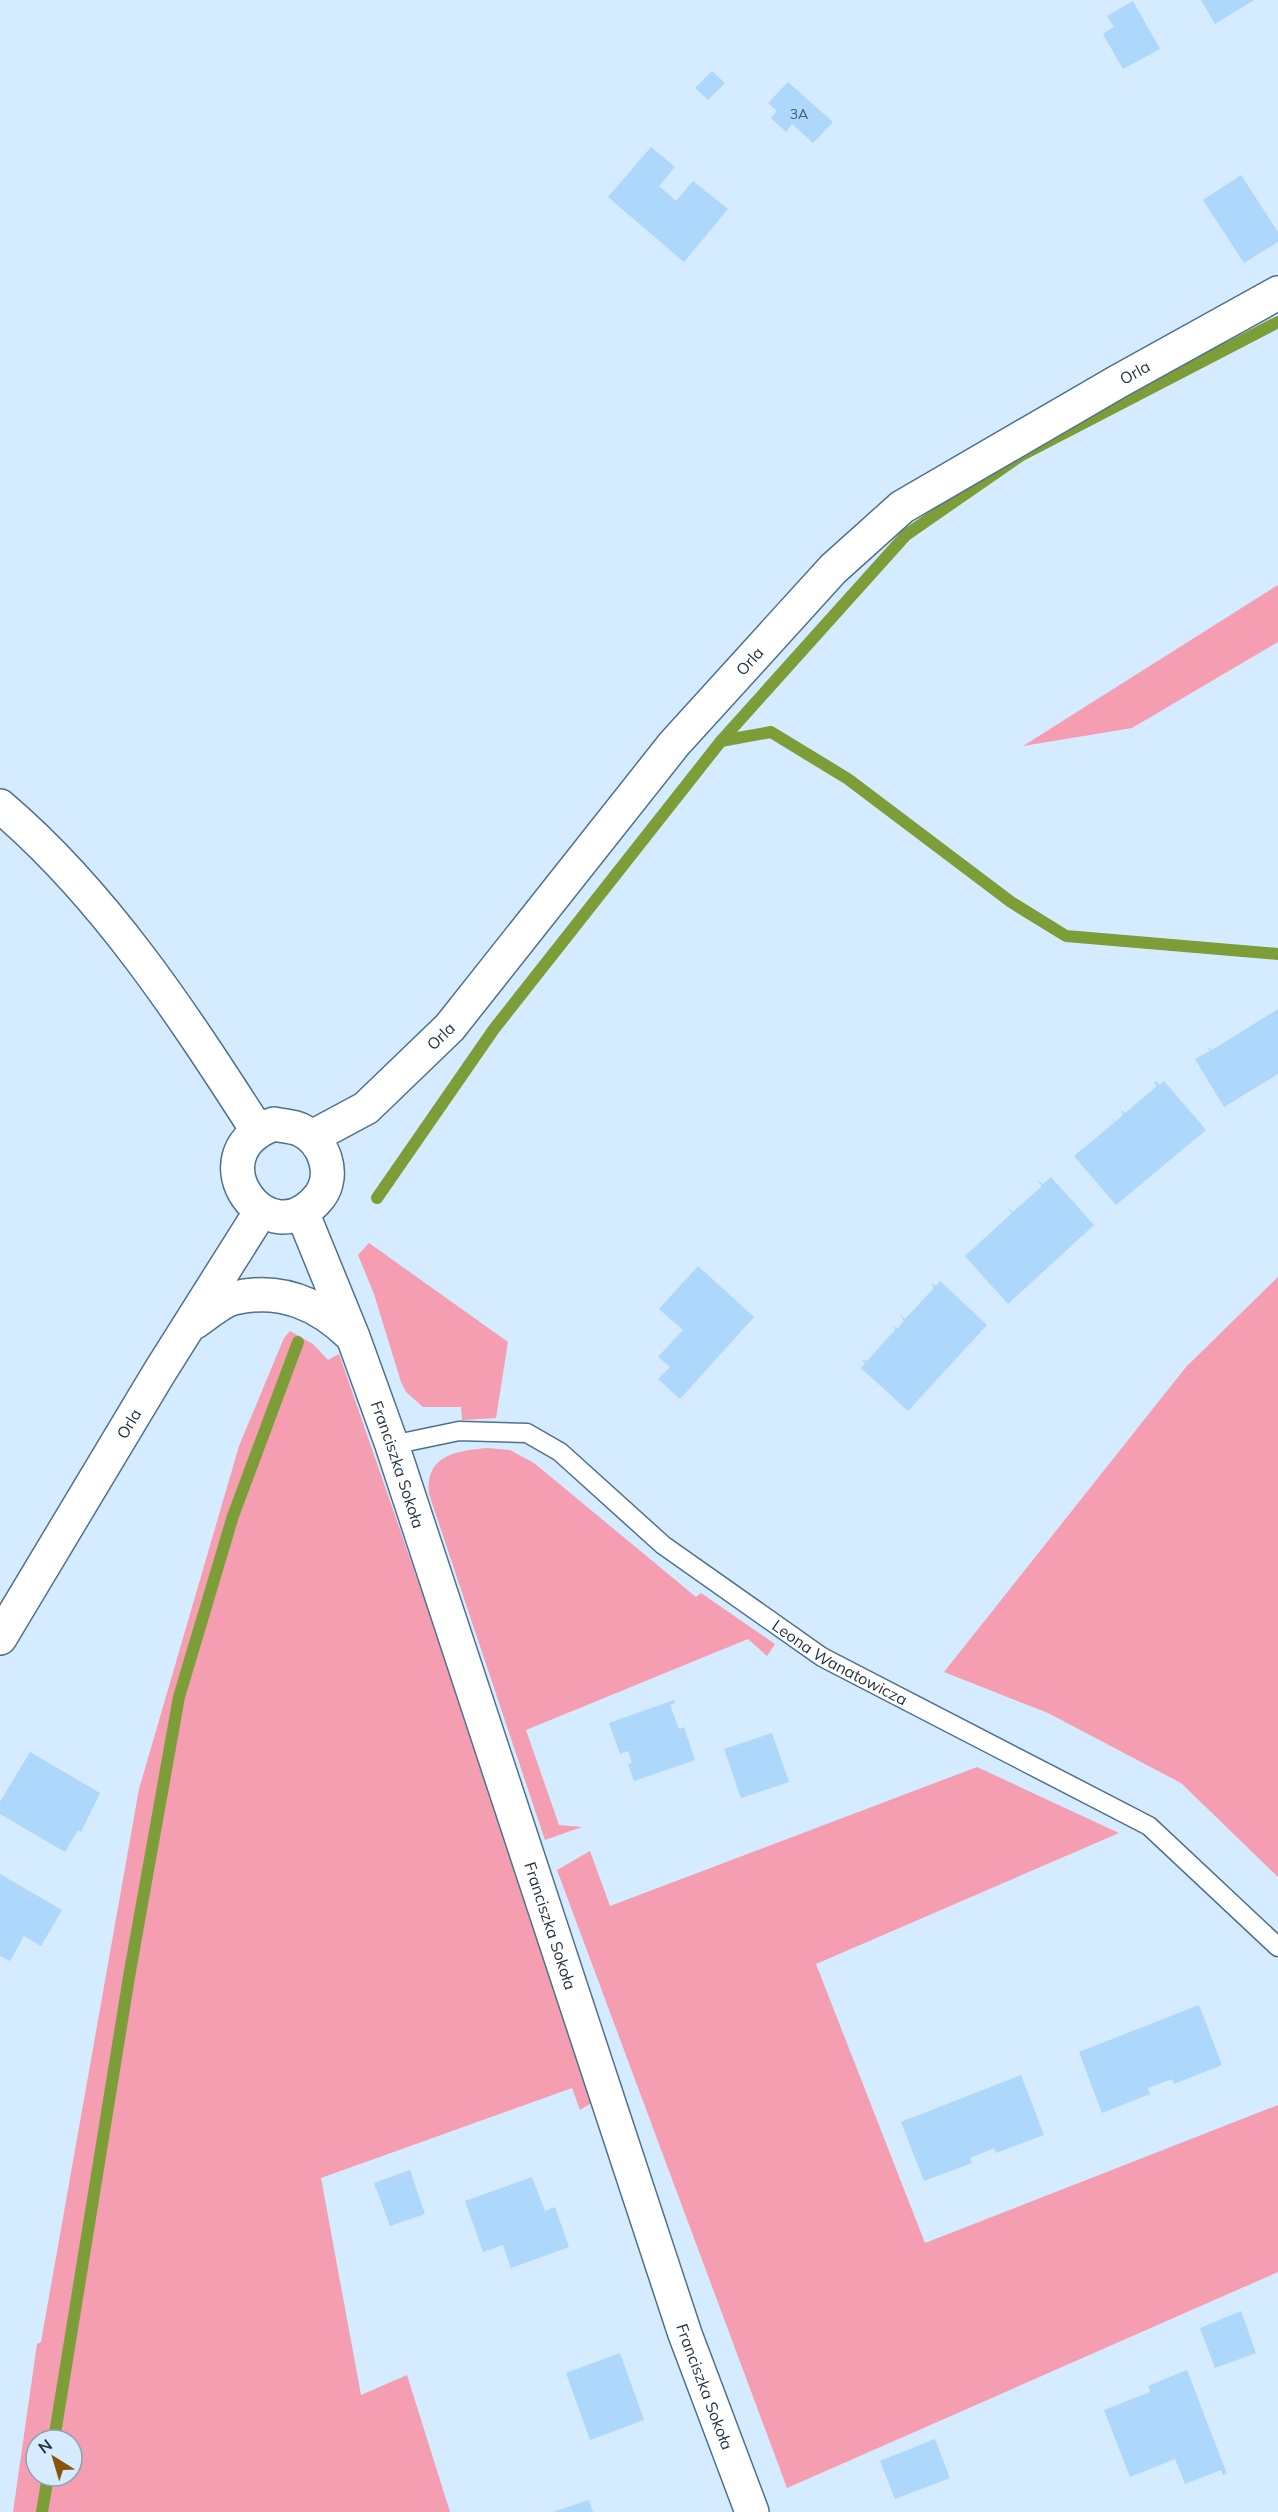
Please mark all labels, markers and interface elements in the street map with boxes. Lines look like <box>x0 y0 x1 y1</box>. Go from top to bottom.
house number: 3A <box>790 105 809 123</box>
street label: Orla <box>1116 356 1153 389</box>
street label: Orla <box>731 643 767 679</box>
street label: Orla <box>422 1018 459 1054</box>
street label: Franciszka Sokoła <box>367 1398 429 1531</box>
street label: Orla <box>112 1405 145 1442</box>
street label: Leona Wanatowicza <box>768 1615 911 1709</box>
street label: Franciszka Sokoła <box>520 1859 581 1992</box>
street label: Franciszka Sokoła <box>672 2321 738 2452</box>
north arrow <box>24 2428 84 2488</box>
text: N <box>34 2434 56 2458</box>

